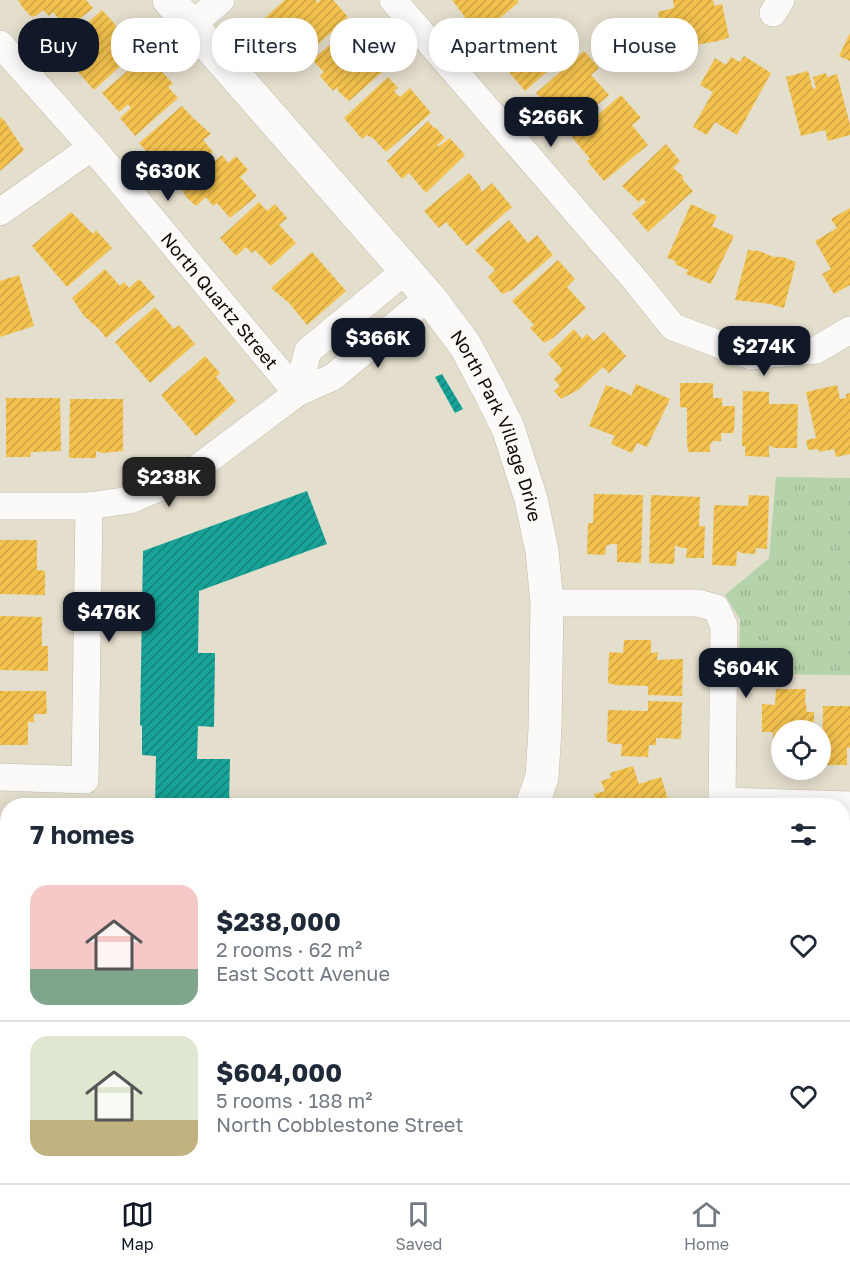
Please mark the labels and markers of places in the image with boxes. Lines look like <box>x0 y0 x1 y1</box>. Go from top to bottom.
pin: $266K <box>509 97 593 148</box>
pin: $630K <box>126 151 210 202</box>
pin: $366K <box>336 318 420 369</box>
pin: $274K <box>722 326 806 377</box>
pin: $238K <box>127 457 211 508</box>
pin: $476K <box>67 592 151 643</box>
pin: $604K <box>704 648 788 699</box>

